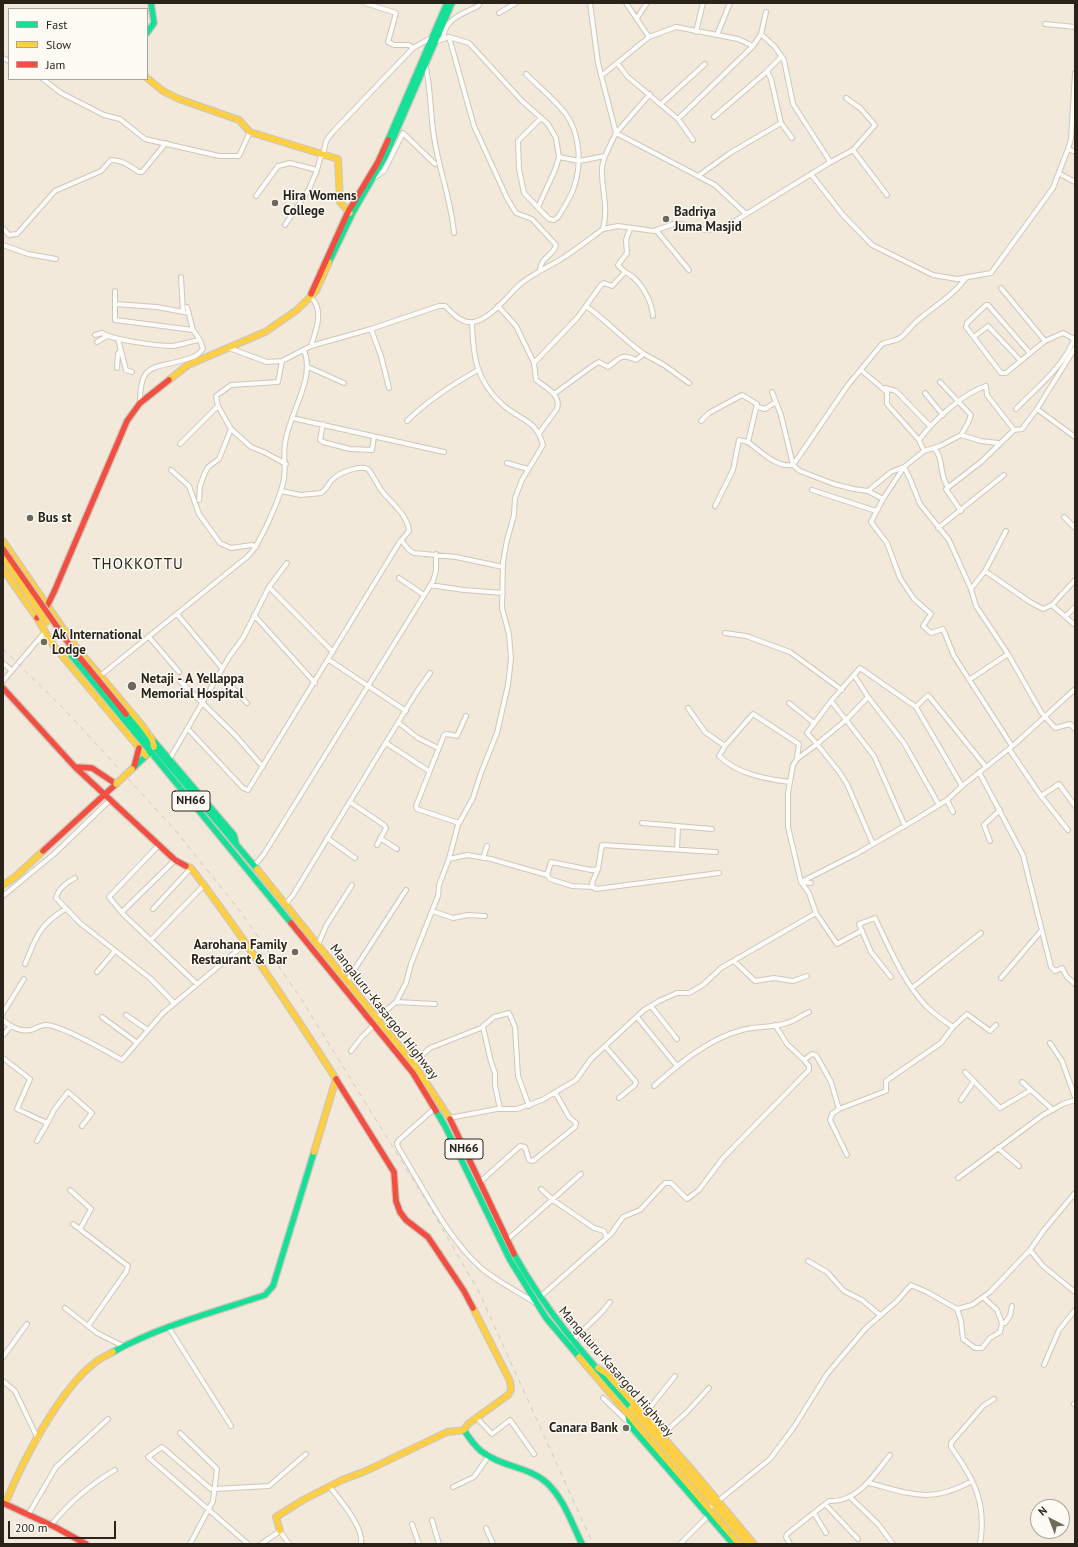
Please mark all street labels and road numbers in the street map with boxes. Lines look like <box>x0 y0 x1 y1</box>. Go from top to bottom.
road number: NH66 <box>172 791 210 811</box>
street label: Mangaluru-Kasargod Highway <box>326 941 442 1083</box>
road number: NH66 <box>445 1139 483 1159</box>
street label: Mangaluru-Kasargod Highway <box>555 1304 677 1440</box>

